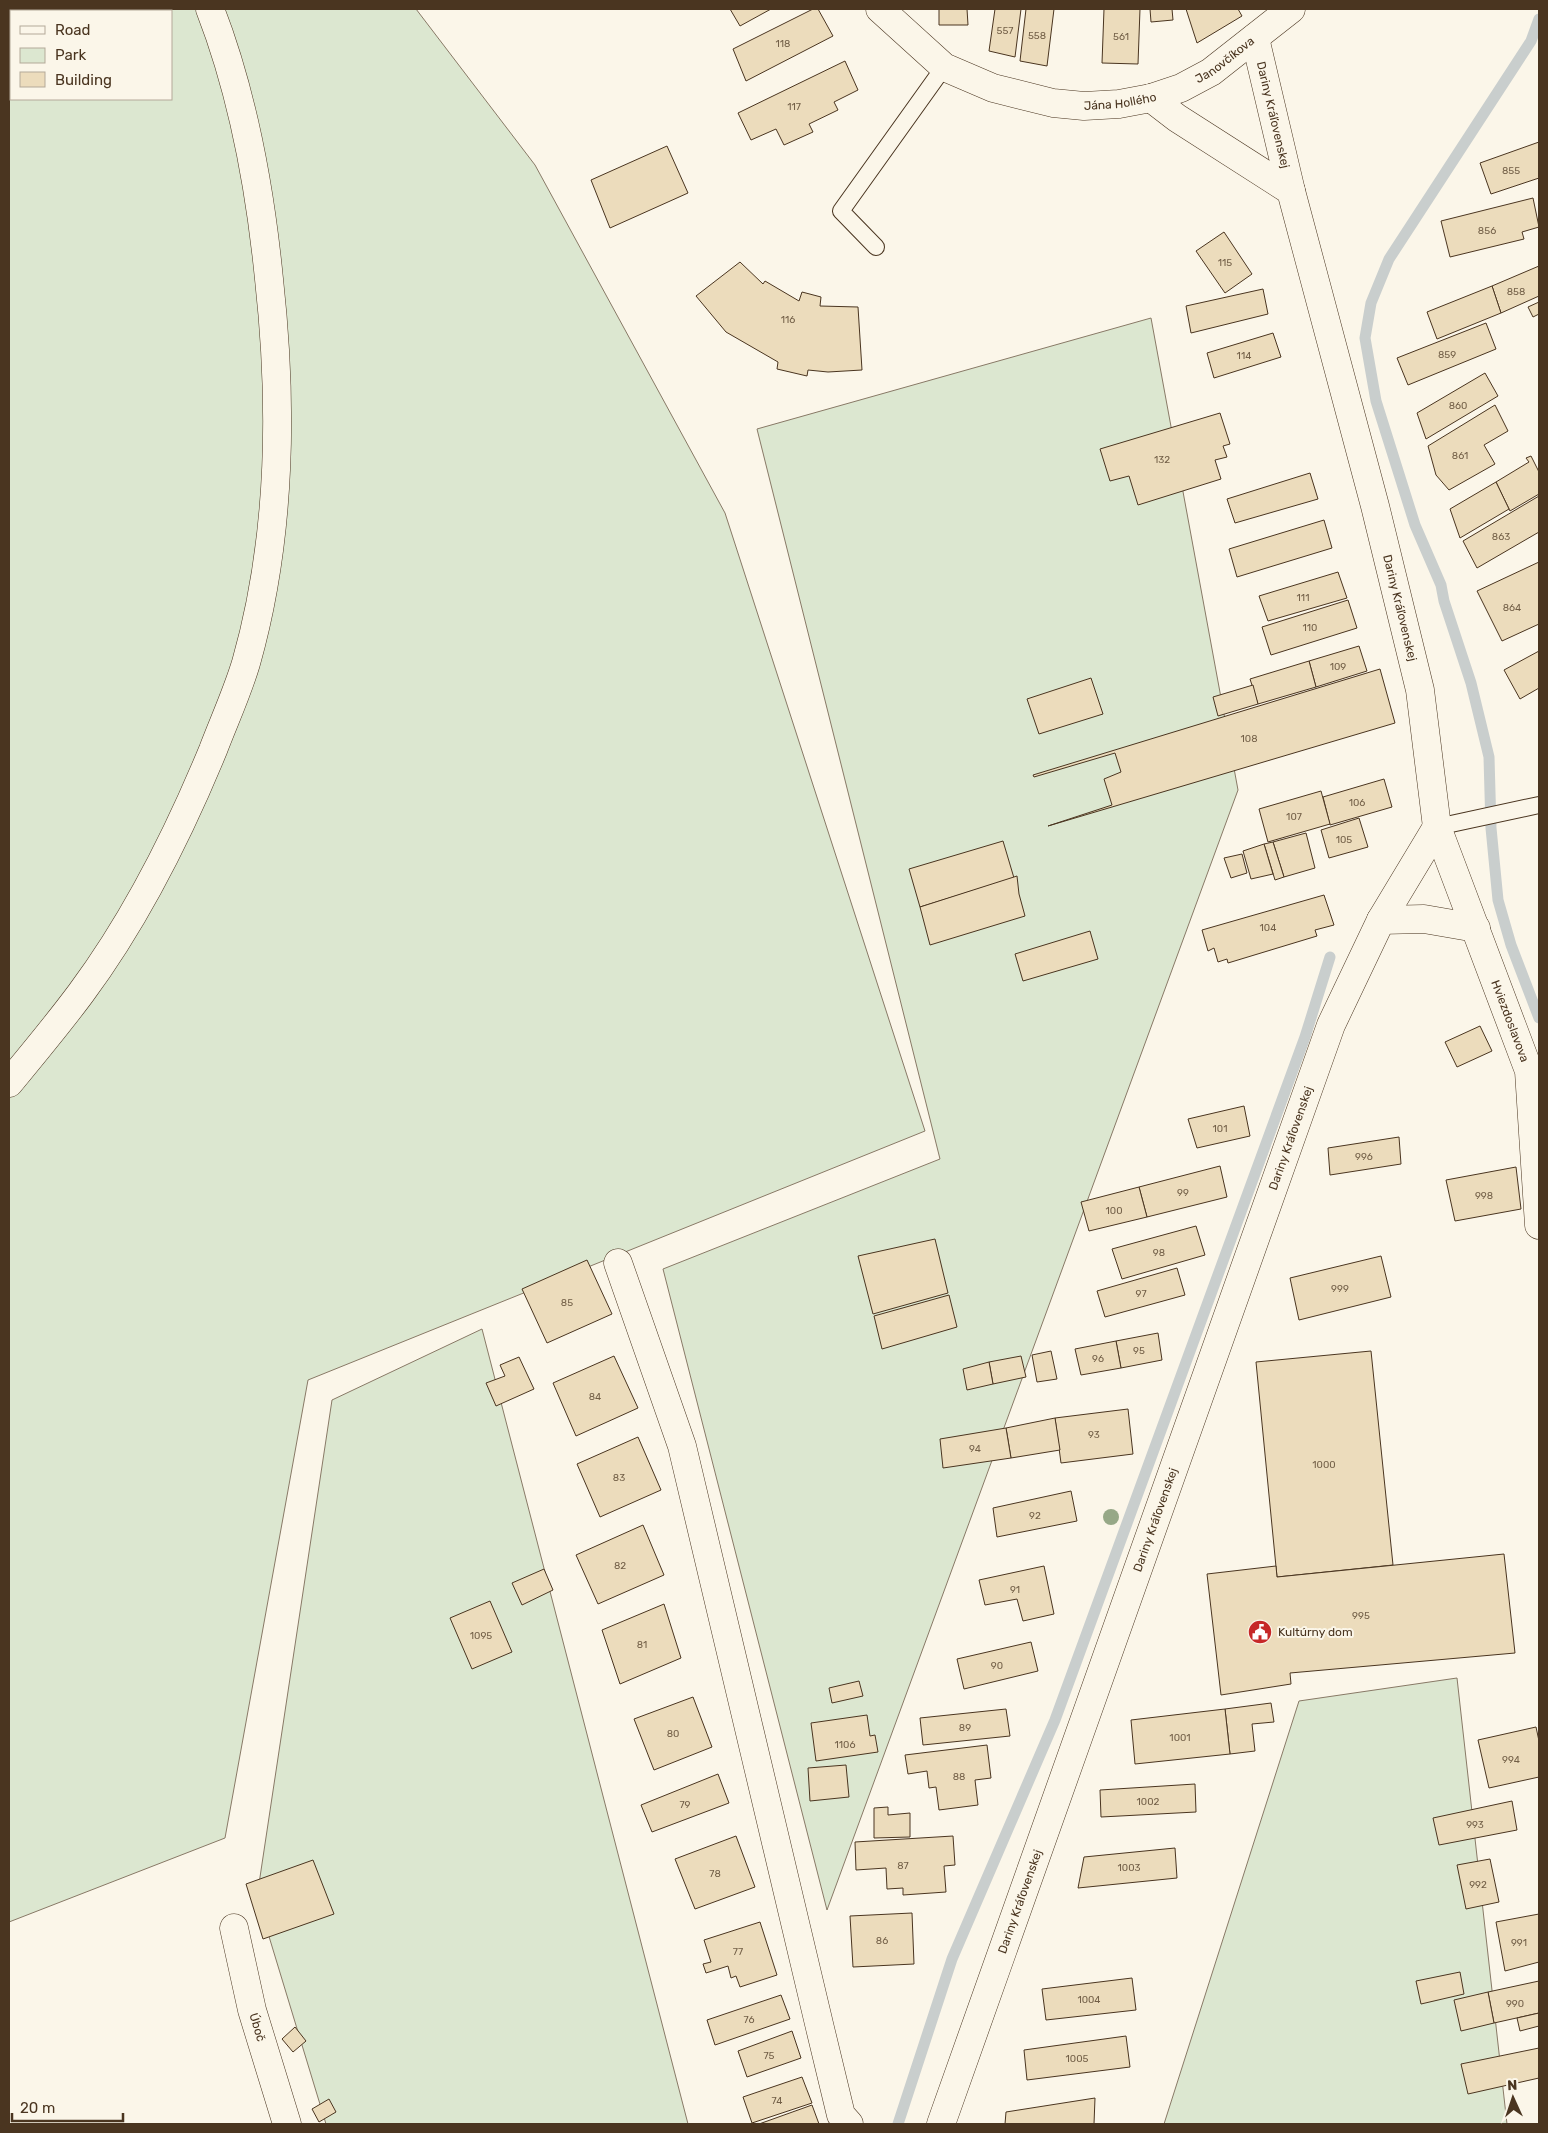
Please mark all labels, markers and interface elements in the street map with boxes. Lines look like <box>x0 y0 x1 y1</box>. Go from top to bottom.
legend <box>10 10 172 100</box>
text: Road <box>55 21 91 39</box>
house number: 557 <box>996 25 1014 37</box>
house number: 558 <box>1028 30 1046 42</box>
house number: 561 <box>1113 31 1129 43</box>
street label: Janovčíkova <box>1193 34 1257 86</box>
house number: 118 <box>776 38 790 50</box>
text: Park <box>55 46 86 64</box>
street label: Dariny Kráľovenskej <box>1254 60 1292 170</box>
text: Building <box>55 71 112 89</box>
street label: Jána Hollého <box>1083 90 1158 113</box>
house number: 117 <box>787 101 801 113</box>
house number: 855 <box>1502 165 1520 177</box>
house number: 856 <box>1478 225 1496 237</box>
house number: 115 <box>1218 257 1232 269</box>
house number: 858 <box>1507 286 1525 298</box>
house number: 116 <box>781 314 795 326</box>
house number: 859 <box>1438 349 1456 361</box>
house number: 114 <box>1237 350 1251 362</box>
house number: 860 <box>1449 400 1467 412</box>
house number: 861 <box>1452 450 1468 462</box>
house number: 132 <box>1154 454 1170 466</box>
house number: 863 <box>1492 531 1510 543</box>
street label: Dariny Kráľovenskej <box>1380 553 1420 663</box>
house number: 111 <box>1297 592 1309 604</box>
house number: 864 <box>1503 602 1521 614</box>
house number: 110 <box>1303 622 1317 634</box>
house number: 109 <box>1330 661 1346 673</box>
house number: 108 <box>1241 733 1258 745</box>
house number: 106 <box>1349 797 1365 809</box>
house number: 107 <box>1286 811 1302 823</box>
house number: 105 <box>1336 834 1352 846</box>
house number: 104 <box>1260 922 1276 934</box>
street label: Hviezdoslavova <box>1488 978 1532 1064</box>
street label: Dariny Kráľovenskej <box>1266 1084 1316 1192</box>
house number: 101 <box>1213 1123 1227 1135</box>
house number: 996 <box>1355 1151 1373 1163</box>
house number: 99 <box>1177 1187 1189 1199</box>
house number: 998 <box>1475 1190 1493 1202</box>
house number: 100 <box>1106 1205 1122 1217</box>
house number: 98 <box>1153 1247 1165 1259</box>
house number: 999 <box>1331 1283 1349 1295</box>
house number: 97 <box>1135 1288 1147 1300</box>
house number: 85 <box>561 1297 573 1309</box>
house number: 95 <box>1133 1345 1145 1357</box>
house number: 96 <box>1092 1353 1104 1365</box>
house number: 84 <box>589 1391 601 1403</box>
house number: 93 <box>1088 1429 1100 1441</box>
house number: 94 <box>969 1443 981 1455</box>
house number: 1000 <box>1312 1459 1336 1471</box>
street label: Dariny Kráľovenskej <box>1130 1466 1180 1574</box>
house number: 83 <box>613 1472 625 1484</box>
house number: 92 <box>1029 1510 1041 1522</box>
house number: 82 <box>614 1560 626 1572</box>
house number: 91 <box>1010 1584 1020 1596</box>
house number: 995 <box>1352 1610 1370 1622</box>
public building icon: Kultúrny dom <box>1247 1619 1273 1645</box>
place label: Kultúrny dom <box>1278 1625 1353 1639</box>
house number: 1095 <box>470 1630 492 1642</box>
house number: 81 <box>637 1639 647 1651</box>
house number: 90 <box>991 1660 1003 1672</box>
house number: 89 <box>959 1722 971 1734</box>
house number: 80 <box>667 1728 679 1740</box>
house number: 1001 <box>1169 1732 1191 1744</box>
house number: 1106 <box>835 1739 855 1751</box>
house number: 994 <box>1502 1754 1520 1766</box>
house number: 88 <box>953 1771 965 1783</box>
house number: 1002 <box>1137 1796 1160 1808</box>
house number: 79 <box>679 1799 691 1811</box>
house number: 993 <box>1466 1819 1484 1831</box>
street label: Dariny Kráľovenskej <box>995 1848 1045 1955</box>
house number: 87 <box>897 1860 909 1872</box>
house number: 1003 <box>1118 1862 1141 1874</box>
house number: 78 <box>709 1868 721 1880</box>
house number: 992 <box>1469 1879 1487 1891</box>
house number: 86 <box>876 1935 888 1947</box>
house number: 991 <box>1511 1937 1527 1949</box>
house number: 77 <box>733 1946 743 1958</box>
house number: 1004 <box>1077 1994 1101 2006</box>
house number: 990 <box>1506 1998 1524 2010</box>
street label: Úboč <box>246 2011 268 2044</box>
house number: 76 <box>744 2014 754 2026</box>
house number: 75 <box>763 2050 775 2062</box>
house number: 1005 <box>1066 2053 1089 2065</box>
north arrow <box>1488 2073 1538 2123</box>
text: N <box>1507 2077 1518 2094</box>
scale bar <box>12 2090 124 2122</box>
house number: 74 <box>772 2095 783 2107</box>
text: 20 m <box>20 2099 55 2117</box>

